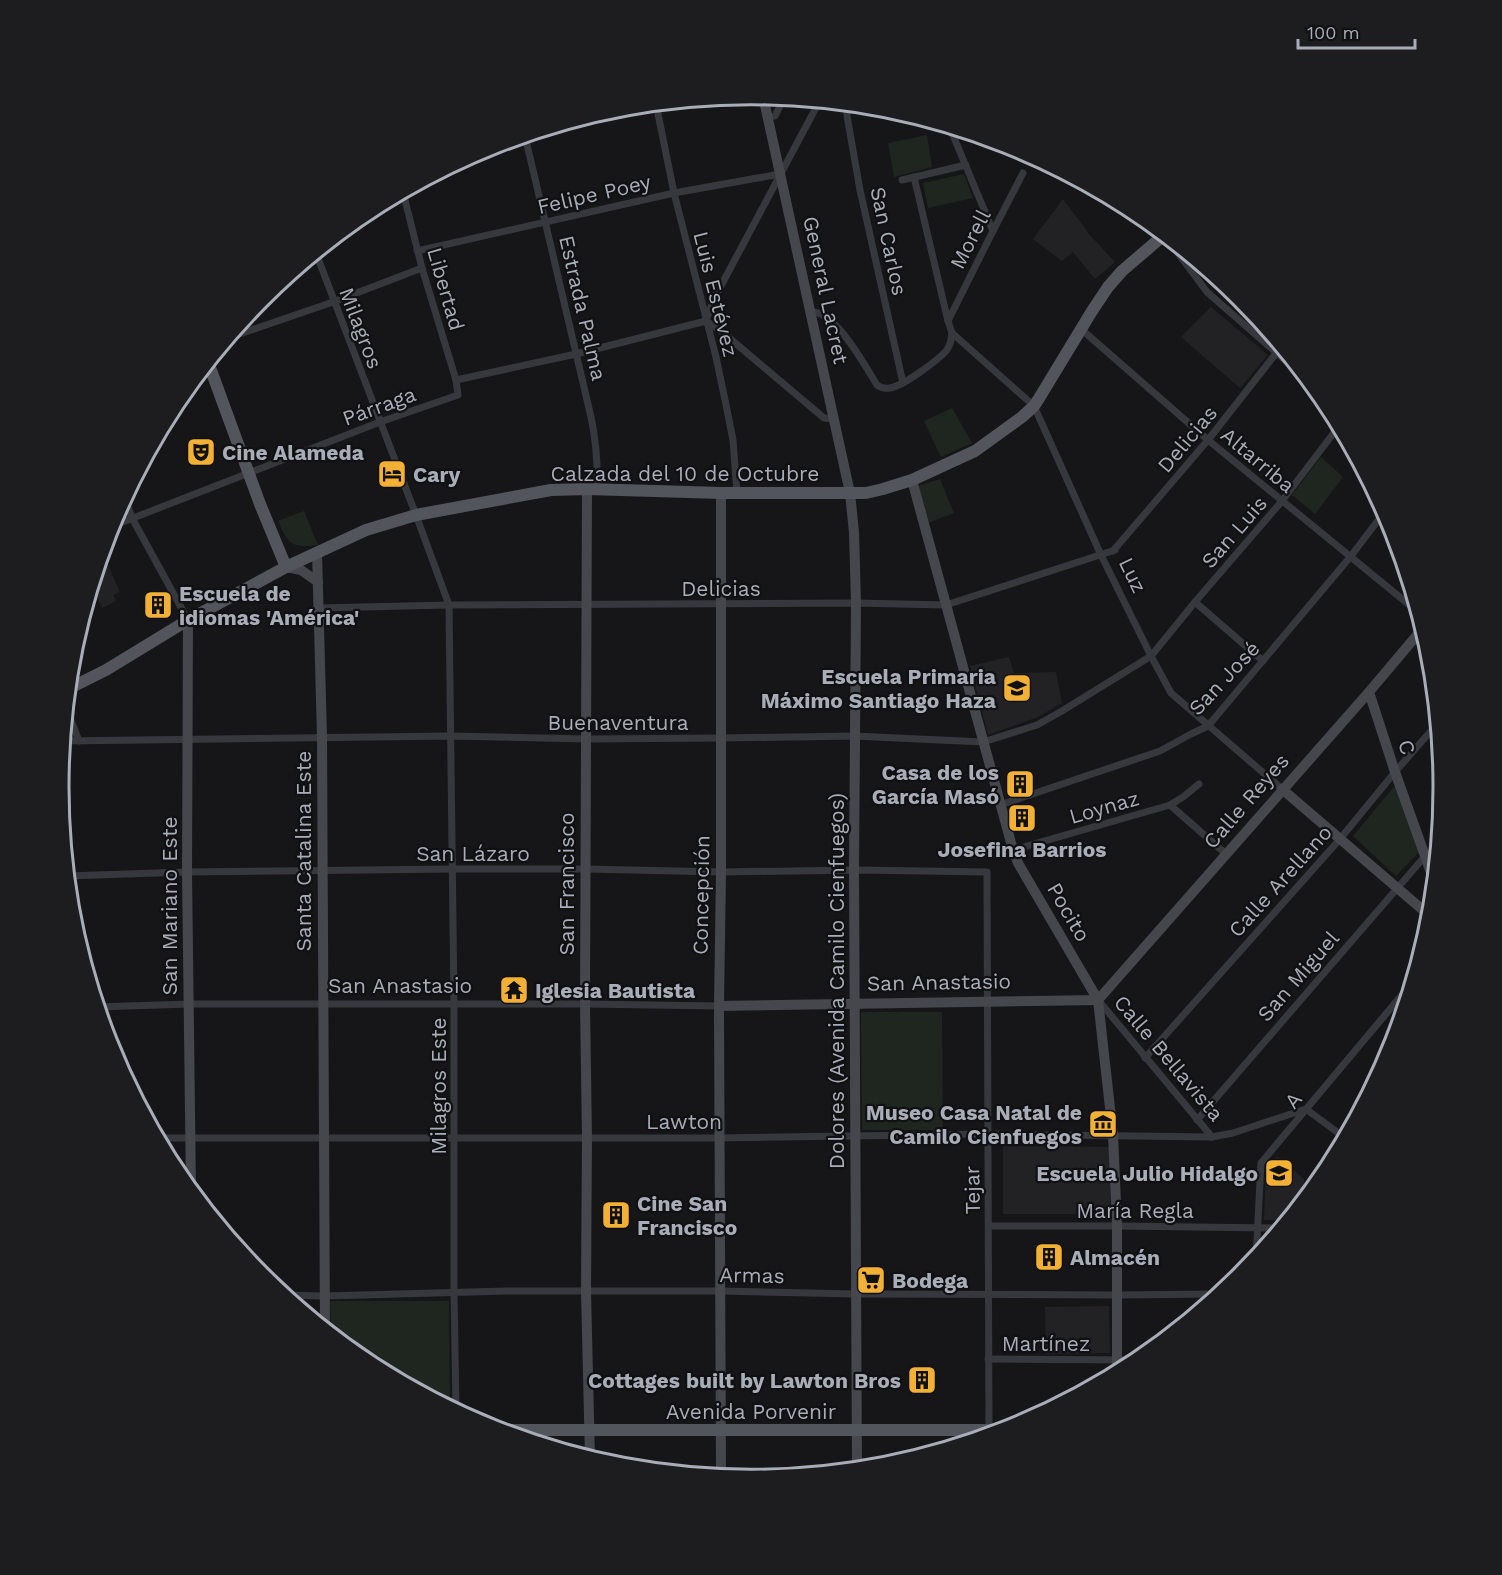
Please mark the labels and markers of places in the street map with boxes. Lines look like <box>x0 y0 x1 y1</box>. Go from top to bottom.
theatre icon: Cine Alameda <box>185 436 217 468</box>
place label: Cine Alameda <box>222 440 365 465</box>
hotel icon: Cary <box>376 458 408 490</box>
place label: Cary <box>413 462 460 487</box>
place label: Escuela de idiomas 'América' <box>179 581 359 630</box>
building icon: Escuela de idiomas 'América' <box>142 589 174 621</box>
place label: Escuela Primaria Máximo Santiago Haza <box>761 664 997 713</box>
school or university icon: Escuela Primaria Máximo Santiago Haza <box>1001 672 1033 704</box>
place label: Casa de los García Masó <box>872 760 999 809</box>
building icon: Casa de los García Masó <box>1004 768 1036 800</box>
building icon: Josefina Barrios <box>1006 802 1038 834</box>
place label: Josefina Barrios <box>937 837 1107 862</box>
temple icon: Iglesia Bautista <box>498 974 530 1006</box>
place label: Iglesia Bautista <box>535 978 696 1003</box>
place label: Museo Casa Natal de Camilo Cienfuegos <box>866 1100 1082 1149</box>
museum icon: Museo Casa Natal de Camilo Cienfuegos <box>1087 1108 1119 1140</box>
school or university icon: Escuela Julio Hidalgo <box>1263 1157 1295 1189</box>
place label: Escuela Julio Hidalgo <box>1036 1161 1258 1186</box>
place label: Cine San Francisco <box>637 1191 737 1240</box>
building icon: Cine San Francisco <box>600 1199 632 1231</box>
building icon: Almacén <box>1033 1241 1065 1273</box>
place label: Almacén <box>1070 1245 1160 1270</box>
supermarket icon: Bodega <box>855 1264 887 1296</box>
place label: Bodega <box>892 1268 969 1293</box>
building icon: Cottages built by Lawton Bros <box>906 1364 938 1396</box>
place label: Cottages built by Lawton Bros <box>588 1368 901 1393</box>

